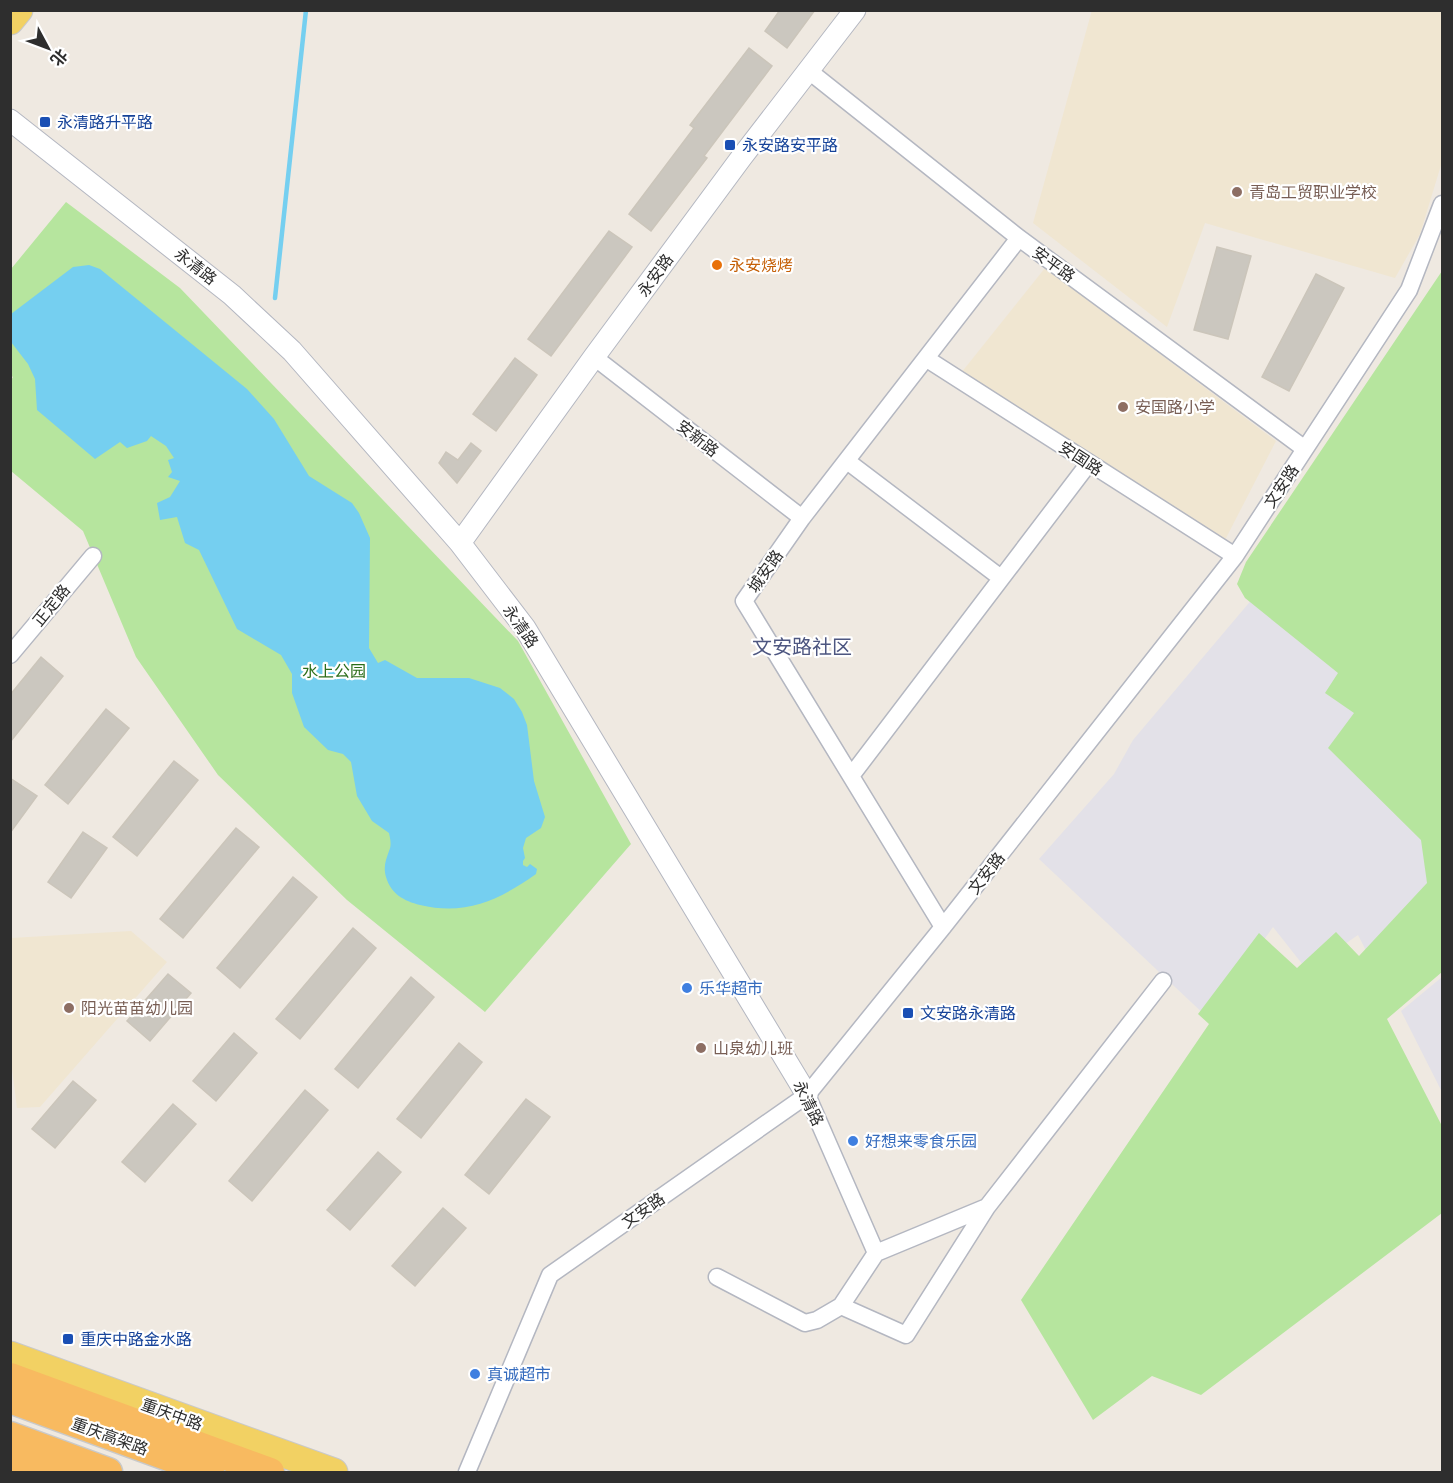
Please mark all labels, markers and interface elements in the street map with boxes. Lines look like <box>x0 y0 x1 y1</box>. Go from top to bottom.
north arrow <box>18 18 78 78</box>
text: 北 <box>47 45 72 70</box>
place label: 永清路升平路 <box>57 112 153 132</box>
marker: 永清路升平路 <box>38 115 52 129</box>
place label: 永安路安平路 <box>742 135 838 155</box>
marker: 永安路安平路 <box>723 138 737 152</box>
place label: 青岛工贸职业学校 <box>1249 182 1377 202</box>
marker: 青岛工贸职业学校 <box>1230 185 1244 199</box>
street label: 安平路 <box>1029 242 1079 286</box>
street label: 永清路 <box>171 243 221 289</box>
street label: 永安路 <box>633 250 677 300</box>
place label: 永安烧烤 <box>729 255 793 275</box>
marker: 永安烧烤 <box>710 258 724 272</box>
place label: 安国路小学 <box>1135 397 1215 417</box>
marker: 安国路小学 <box>1116 400 1130 414</box>
street label: 安新路 <box>673 415 723 461</box>
street label: 安国路 <box>1055 437 1107 479</box>
street label: 文安路 <box>1259 461 1303 511</box>
street label: 城安路 <box>743 546 787 596</box>
street label: 正定路 <box>28 580 74 630</box>
street label: 永清路 <box>499 601 543 651</box>
district label: 文安路社区 <box>752 634 852 660</box>
park label: 水上公园 <box>302 661 366 681</box>
street label: 文安路 <box>963 848 1009 898</box>
place label: 乐华超市 <box>699 978 763 998</box>
marker: 乐华超市 <box>680 981 694 995</box>
place label: 阳光苗苗幼儿园 <box>81 998 193 1018</box>
marker: 阳光苗苗幼儿园 <box>62 1001 76 1015</box>
place label: 文安路永清路 <box>920 1003 1016 1023</box>
marker: 文安路永清路 <box>901 1006 915 1020</box>
place label: 山泉幼儿班 <box>713 1038 793 1058</box>
marker: 山泉幼儿班 <box>694 1041 708 1055</box>
street label: 永清路 <box>789 1077 829 1129</box>
place label: 好想来零食乐园 <box>865 1131 977 1151</box>
marker: 好想来零食乐园 <box>846 1134 860 1148</box>
street label: 文安路 <box>618 1188 668 1232</box>
place label: 重庆中路金水路 <box>80 1329 192 1349</box>
marker: 重庆中路金水路 <box>61 1332 75 1346</box>
place label: 真诚超市 <box>487 1364 551 1384</box>
marker: 真诚超市 <box>468 1367 482 1381</box>
street label: 重庆中路 <box>139 1394 205 1434</box>
street label: 重庆高架路 <box>69 1413 151 1459</box>

